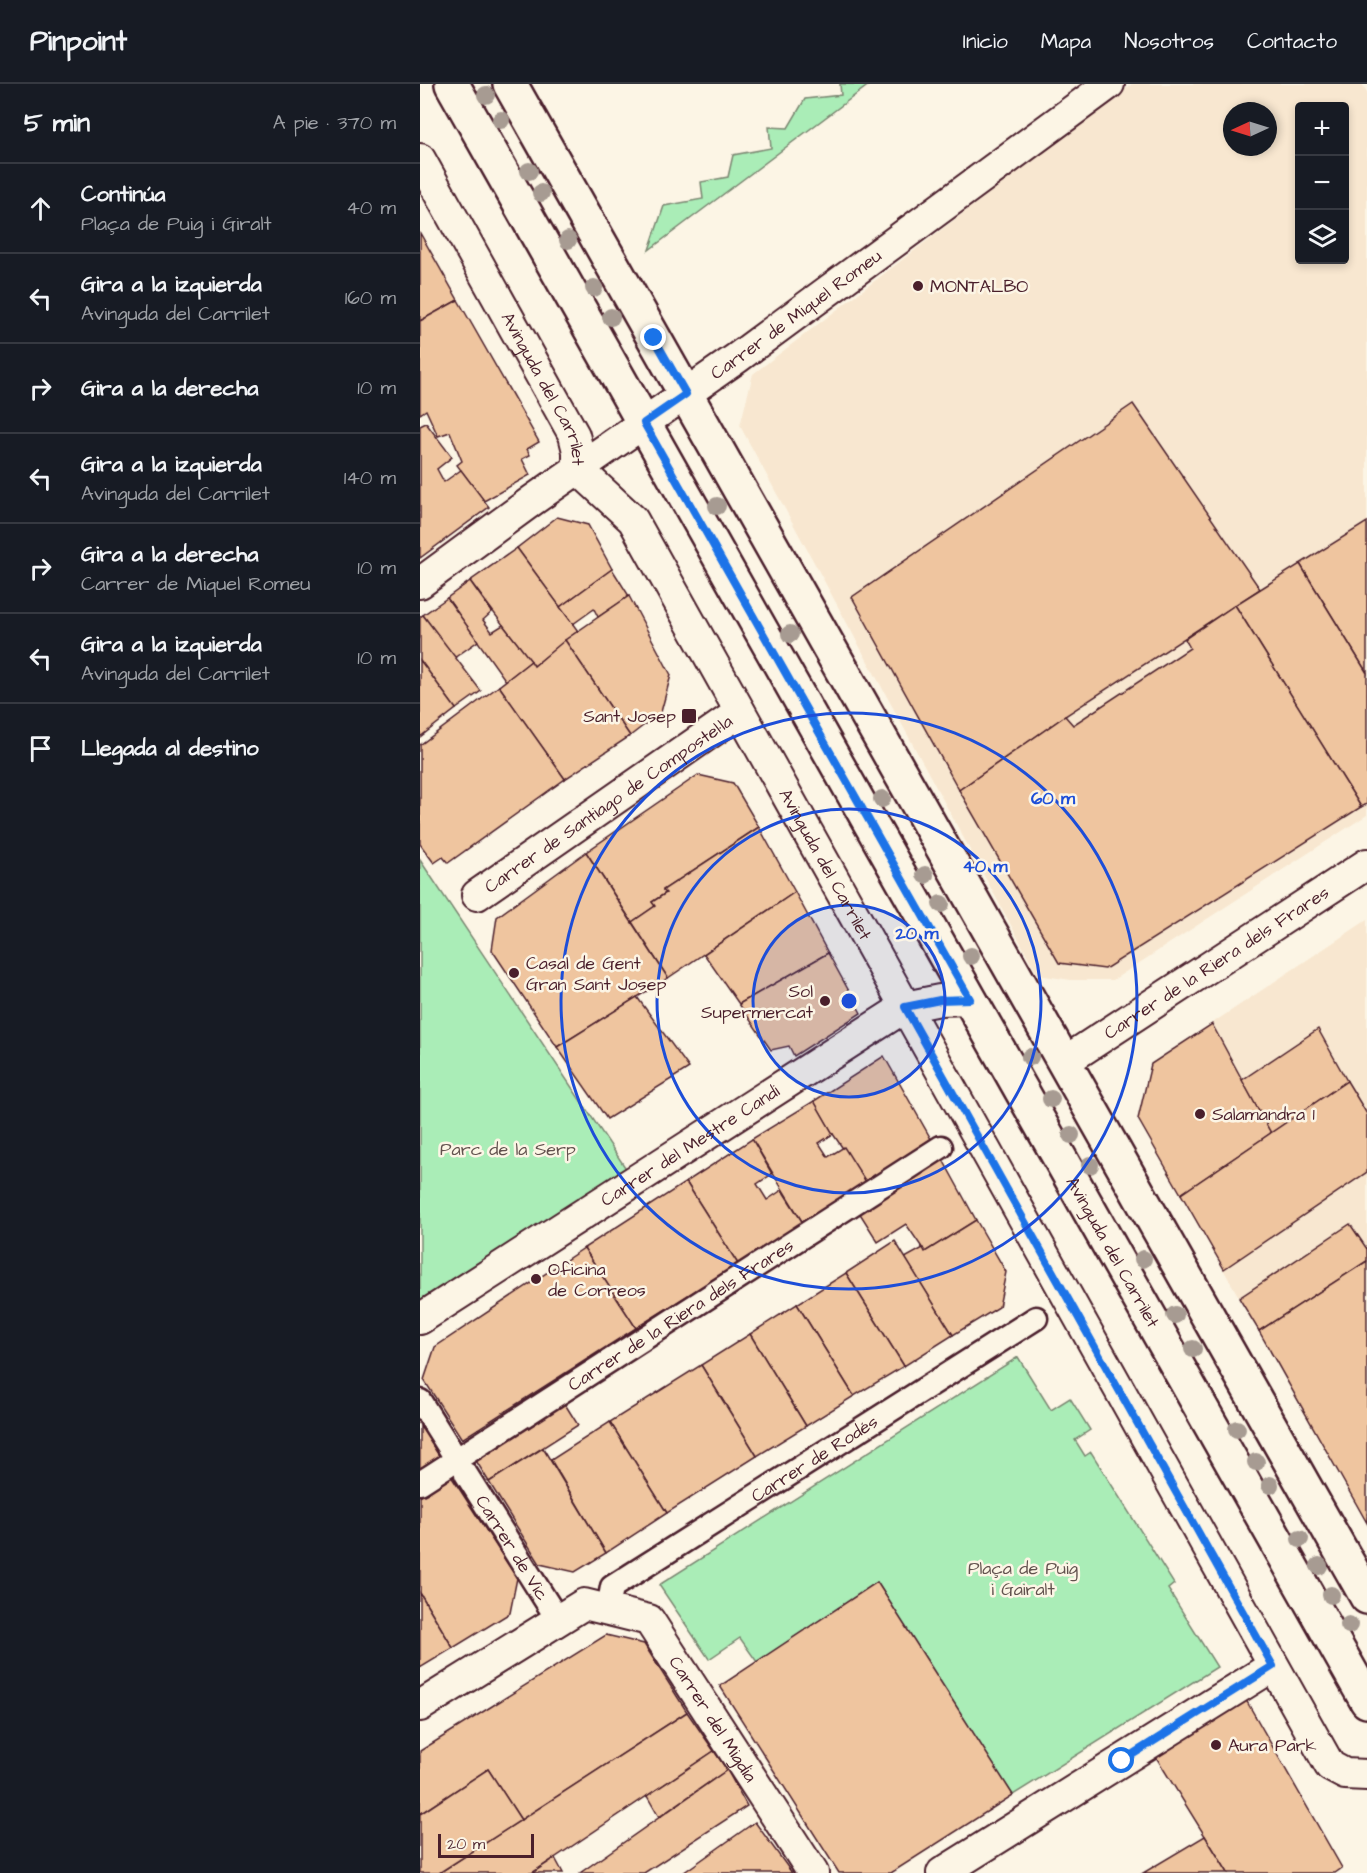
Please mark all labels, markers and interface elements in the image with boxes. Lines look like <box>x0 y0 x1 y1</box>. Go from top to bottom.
text: Pinpoint <box>30 22 127 61</box>
text: Inicio <box>963 27 1008 56</box>
text: Mapa <box>1041 27 1091 56</box>
text: Nosotros <box>1124 27 1214 56</box>
text: Contacto <box>1247 27 1337 56</box>
north arrow <box>1223 102 1277 156</box>
map controls <box>1295 102 1349 264</box>
button: + <box>1295 102 1349 156</box>
text: 5 min <box>24 105 90 141</box>
text: A pie · 370 m <box>273 109 396 137</box>
button: − <box>1295 156 1349 210</box>
text: Continúa <box>81 179 166 210</box>
icon: ahead <box>24 192 57 225</box>
text: 40 m <box>346 194 396 222</box>
text: Plaça de Puig i Giralt <box>81 210 272 238</box>
button: layers <box>1295 210 1349 264</box>
street label: Carrer de Miquel Romeu <box>705 243 887 385</box>
text: Gira a la izquierda <box>81 269 262 300</box>
place label: MONTALBO <box>930 274 1028 299</box>
marker: MONTALBO <box>911 279 925 293</box>
icon: left <box>24 282 57 315</box>
text: 160 m <box>345 284 396 312</box>
text: Avinguda del Carrilet <box>81 300 270 328</box>
street label: Avinguda del Carrilet <box>495 307 591 466</box>
route end <box>640 324 666 350</box>
icon: right <box>24 372 57 405</box>
text: Gira a la derecha <box>81 373 258 404</box>
text: 10 m <box>357 374 396 402</box>
text: Gira a la izquierda <box>81 449 262 480</box>
icon: left <box>24 462 57 495</box>
text: 140 m <box>344 464 396 492</box>
text: Avinguda del Carrilet <box>81 480 270 508</box>
text: Gira a la derecha <box>81 539 258 570</box>
icon: right <box>24 552 57 585</box>
text: 10 m <box>357 554 396 582</box>
text: Carrer de Miquel Romeu <box>81 570 310 598</box>
text: Gira a la izquierda <box>81 629 262 660</box>
icon: left <box>24 642 57 675</box>
text: 10 m <box>357 644 396 672</box>
text: Avinguda del Carrilet <box>81 660 270 688</box>
place label: Sant Josep <box>583 704 676 729</box>
marker: Sant Josep <box>680 707 698 725</box>
street label: Carrer de Santiago de Compostel·la <box>479 708 737 899</box>
icon: arrive <box>24 732 57 765</box>
text: Llegada al destino <box>81 733 259 764</box>
street label: Avinguda del Carrilet <box>773 784 878 945</box>
text: 60 m <box>1031 786 1076 811</box>
text: 40 m <box>963 854 1008 879</box>
street label: Carrer de la Riera dels Frares <box>1099 880 1334 1045</box>
text: 20 m <box>895 921 939 946</box>
place label: Casal de Gent Gran Sant Josep <box>526 951 666 997</box>
marker: Casal de Gent Gran Sant Josep <box>507 966 521 980</box>
place label: Sol Supermercat <box>701 979 814 1025</box>
centre of rings <box>839 991 859 1011</box>
marker: Sol Supermercat <box>818 994 832 1008</box>
street label: Carrer del Mestre Candi <box>596 1078 785 1212</box>
place label: Salamandra 1 <box>1212 1102 1315 1127</box>
marker: Salamandra 1 <box>1193 1107 1207 1121</box>
park label: Parc de la Serp <box>440 1137 576 1162</box>
street label: Avinguda del Carrilet <box>1060 1172 1166 1333</box>
street label: Carrer de la Riera dels Frares <box>563 1233 798 1397</box>
place label: Oficina de Correos <box>548 1257 646 1303</box>
marker: Oficina de Correos <box>529 1272 543 1286</box>
street label: Carrer de Rodés <box>746 1409 883 1508</box>
street label: Carrer de Vic <box>470 1490 555 1605</box>
park label: Plaça de Puig i Gairalt <box>968 1556 1078 1602</box>
street label: Carrer del Migdia <box>663 1651 763 1787</box>
place label: Aura Park <box>1228 1733 1317 1758</box>
marker: Aura Park <box>1209 1738 1223 1752</box>
route start <box>1108 1747 1134 1773</box>
scale bar <box>438 1831 534 1858</box>
text: 20 m <box>447 1833 485 1855</box>

